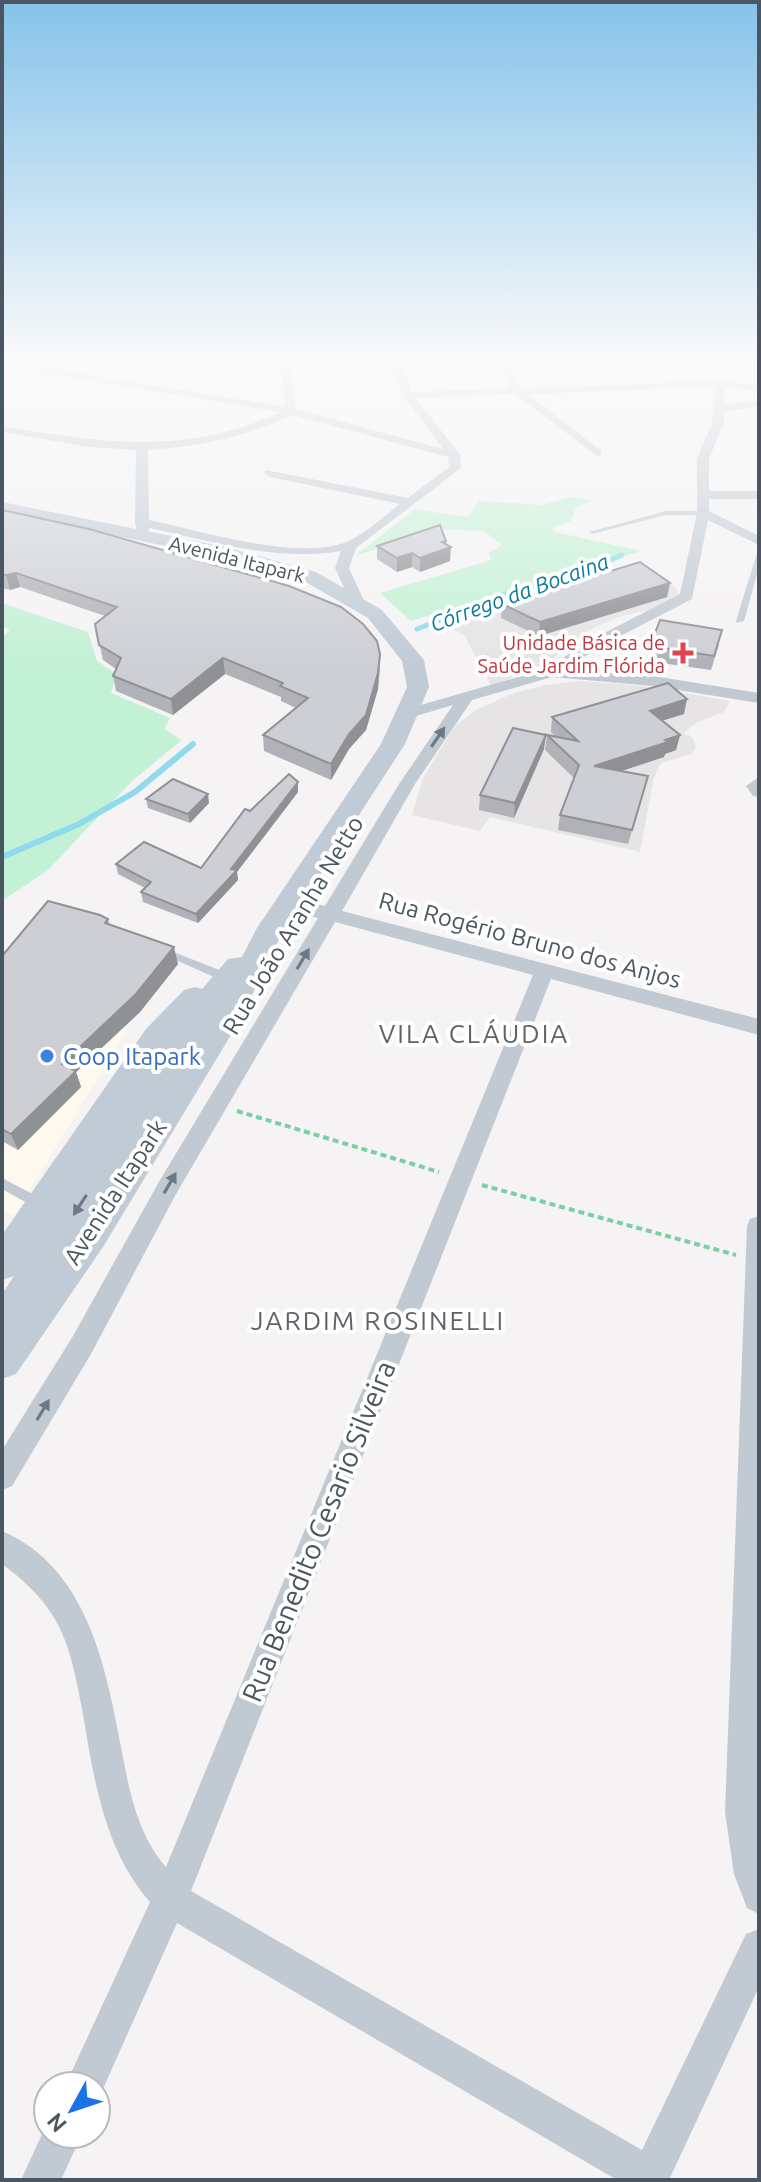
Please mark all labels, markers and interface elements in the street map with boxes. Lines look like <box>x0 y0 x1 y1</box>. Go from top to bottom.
street label: Avenida Itapark <box>167 531 307 587</box>
water label: Córrego da Bocaina <box>426 548 612 636</box>
place label: Unidade Básica de Saúde Jardim Flórida <box>478 631 665 677</box>
marker: Unidade Básica de Saúde Jardim Flórida <box>672 642 694 664</box>
one-way arrow <box>430 727 445 748</box>
street label: Rua João Aranha Netto <box>217 811 369 1039</box>
street label: Rua Rogério Bruno dos Anjos <box>376 887 684 993</box>
one-way arrow <box>296 948 310 970</box>
district label: VILA CLÁUDIA <box>379 1018 569 1048</box>
place label: Coop Itapark <box>63 1043 201 1070</box>
marker: Coop Itapark <box>38 1047 56 1065</box>
street label: Avenida Itapark <box>58 1115 172 1269</box>
one-way arrow <box>163 1172 177 1194</box>
one-way arrow <box>73 1194 87 1216</box>
district label: JARDIM ROSINELLI <box>251 1306 505 1335</box>
street label: Rua Benedito Cesario Silveira <box>235 1356 401 1706</box>
one-way arrow <box>35 1399 49 1421</box>
north arrow <box>32 2070 112 2150</box>
text: N <box>41 2109 71 2138</box>

